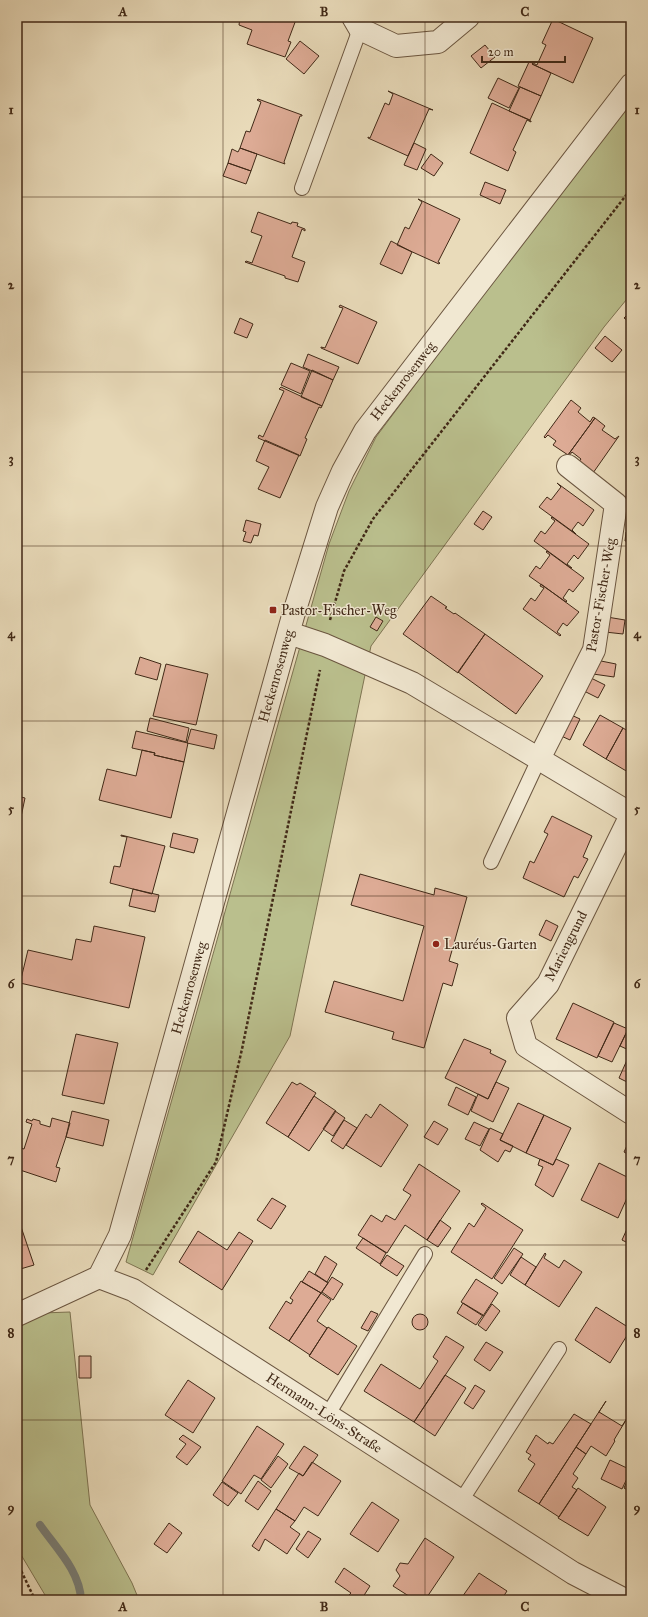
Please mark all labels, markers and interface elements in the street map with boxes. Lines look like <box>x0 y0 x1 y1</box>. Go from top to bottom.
text: A <box>118 4 128 20</box>
text: B <box>320 4 329 20</box>
text: C <box>521 4 530 20</box>
scale bar <box>482 38 565 64</box>
text: 20 m <box>488 45 514 59</box>
text: 1 <box>8 102 14 118</box>
text: 1 <box>634 102 640 118</box>
text: 2 <box>8 277 15 293</box>
text: 2 <box>634 277 641 293</box>
street label: Heckenrosenweg <box>367 338 439 424</box>
text: 3 <box>8 451 14 467</box>
text: 3 <box>634 451 640 467</box>
street label: Pastor-Fischer-Weg <box>583 536 619 653</box>
place label: Pastor-Fischer-Weg <box>281 602 397 619</box>
marker: Pastor-Fischer-Weg <box>268 605 278 615</box>
text: 4 <box>7 626 15 642</box>
text: 4 <box>633 626 641 642</box>
street label: Heckenrosenweg <box>255 627 297 724</box>
text: 5 <box>8 801 15 817</box>
text: 5 <box>634 801 641 817</box>
street label: Mariengrund <box>541 908 591 984</box>
place label: Lauréus-Garten <box>444 936 537 953</box>
street label: Heckenrosenweg <box>168 939 210 1036</box>
marker: Lauréus-Garten <box>431 939 441 949</box>
text: 6 <box>8 976 16 992</box>
text: 6 <box>634 976 642 992</box>
text: 7 <box>8 1151 15 1167</box>
text: 7 <box>634 1151 641 1167</box>
text: 8 <box>8 1325 15 1341</box>
text: 8 <box>634 1325 641 1341</box>
street label: Hermann-Löns-Straße <box>263 1369 385 1457</box>
text: 9 <box>8 1500 15 1516</box>
text: 9 <box>634 1500 641 1516</box>
text: A <box>118 1599 128 1615</box>
text: B <box>320 1599 329 1615</box>
text: C <box>521 1599 530 1615</box>

